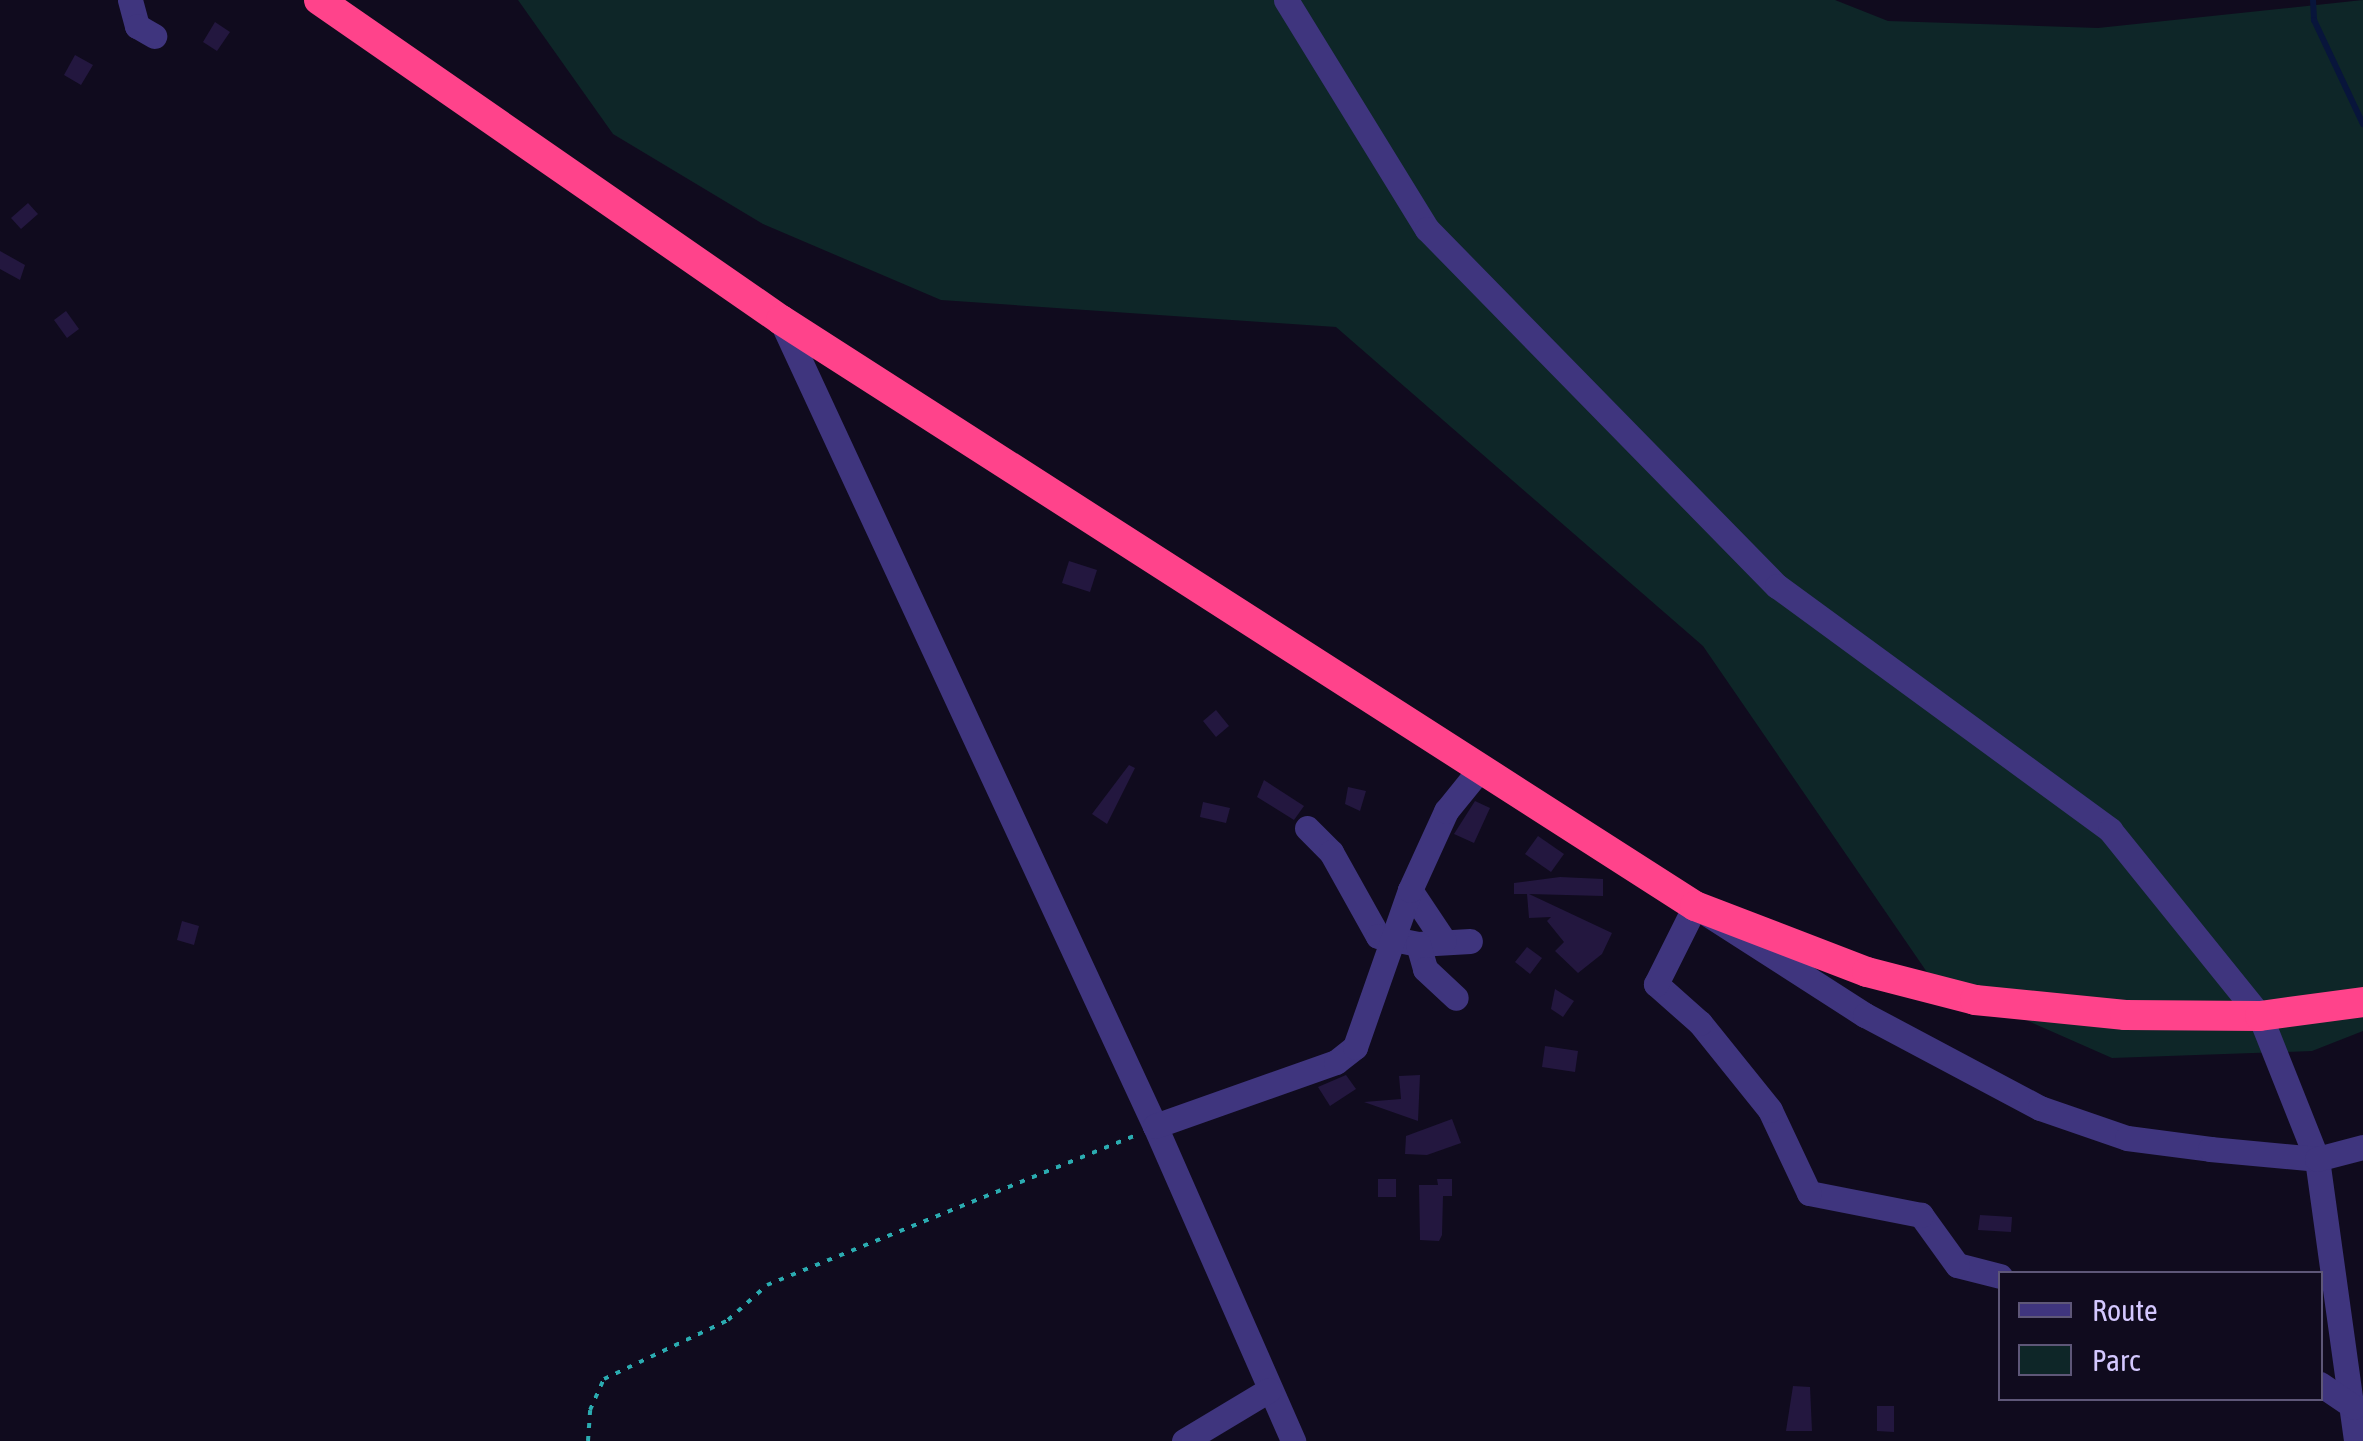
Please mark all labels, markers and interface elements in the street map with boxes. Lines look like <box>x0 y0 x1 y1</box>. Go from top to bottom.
legend <box>1998 1271 2323 1401</box>
text: Route <box>2092 1293 2158 1327</box>
text: Parc <box>2092 1343 2140 1377</box>

